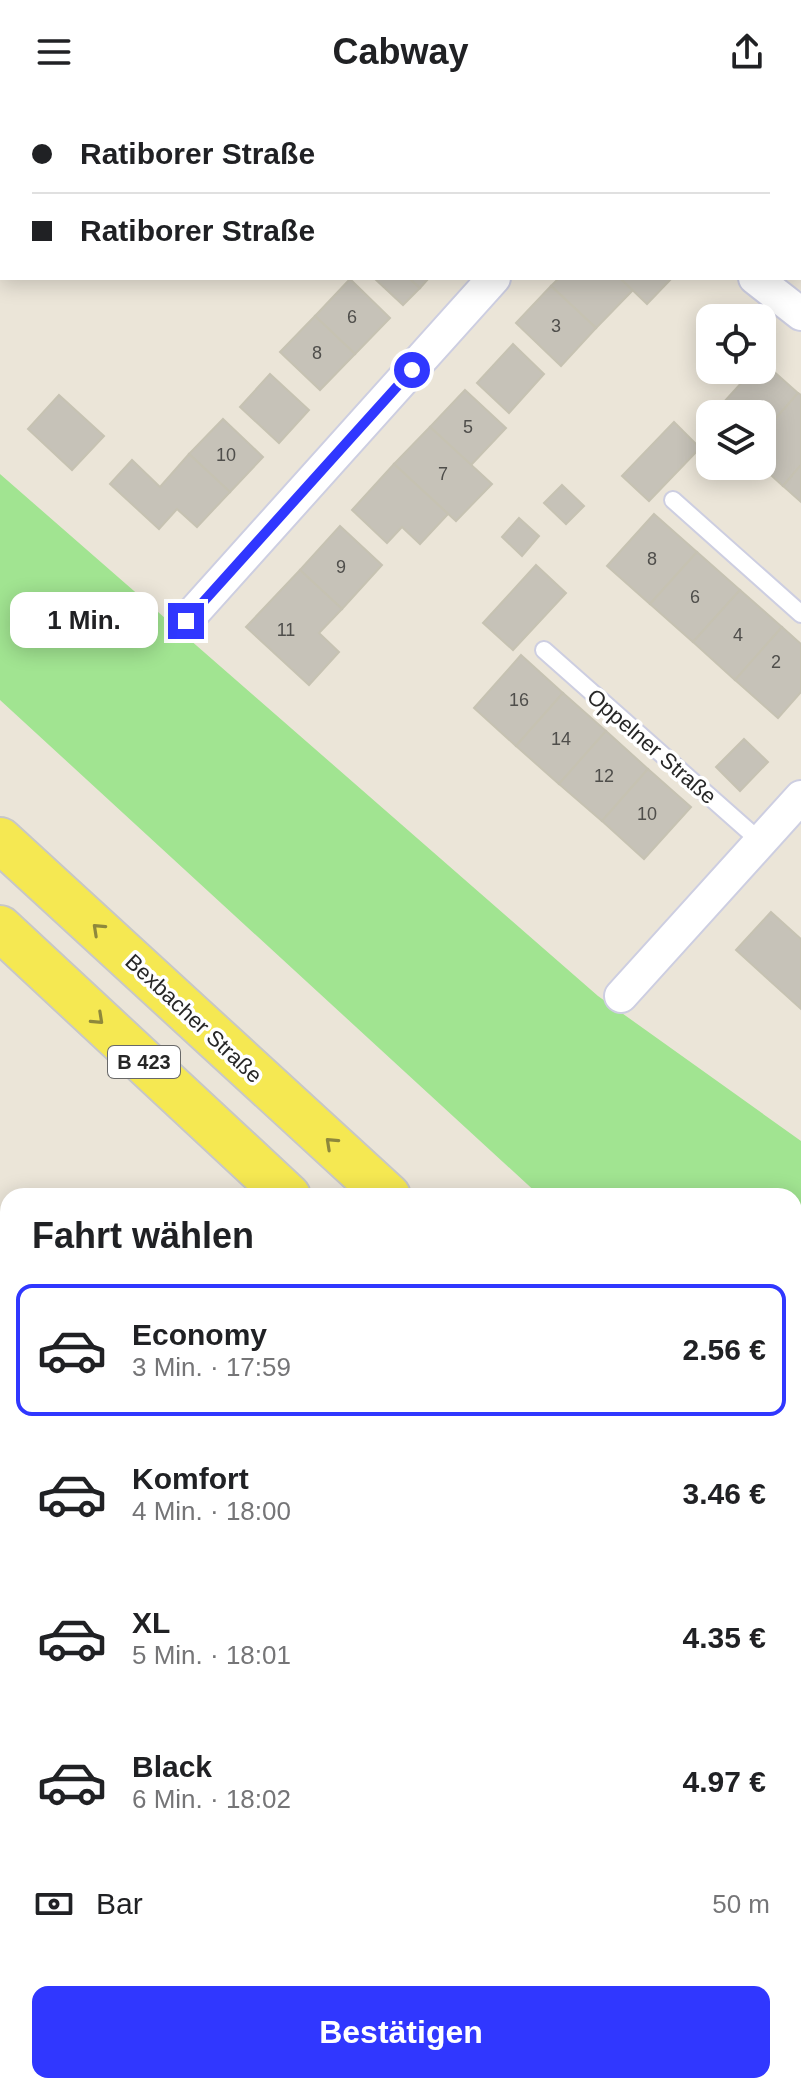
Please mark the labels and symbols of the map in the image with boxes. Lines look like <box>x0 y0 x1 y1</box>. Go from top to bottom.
house number: 6 <box>347 307 357 327</box>
house number: 3 <box>551 316 561 336</box>
house number: 8 <box>312 343 322 363</box>
route start <box>394 352 430 388</box>
house number: 5 <box>463 417 473 437</box>
house number: 10 <box>216 445 236 465</box>
house number: 7 <box>438 464 448 484</box>
house number: 8 <box>647 549 657 569</box>
house number: 9 <box>336 557 346 577</box>
house number: 6 <box>690 587 700 607</box>
callout: 1 Min. <box>10 593 158 649</box>
route end <box>168 603 204 639</box>
house number: 11 <box>277 620 295 640</box>
house number: 4 <box>733 625 743 645</box>
house number: 2 <box>771 652 781 672</box>
street label: Oppelner Straße <box>582 684 721 809</box>
house number: 16 <box>509 690 529 710</box>
house number: 14 <box>551 729 571 749</box>
house number: 12 <box>594 766 614 786</box>
house number: 10 <box>637 804 657 824</box>
one-way arrow <box>93 924 107 939</box>
street label: Bexbacher Straße <box>120 949 267 1088</box>
one-way arrow <box>89 1010 103 1025</box>
road number: B 423 <box>108 1046 180 1078</box>
one-way arrow <box>325 1139 340 1153</box>

